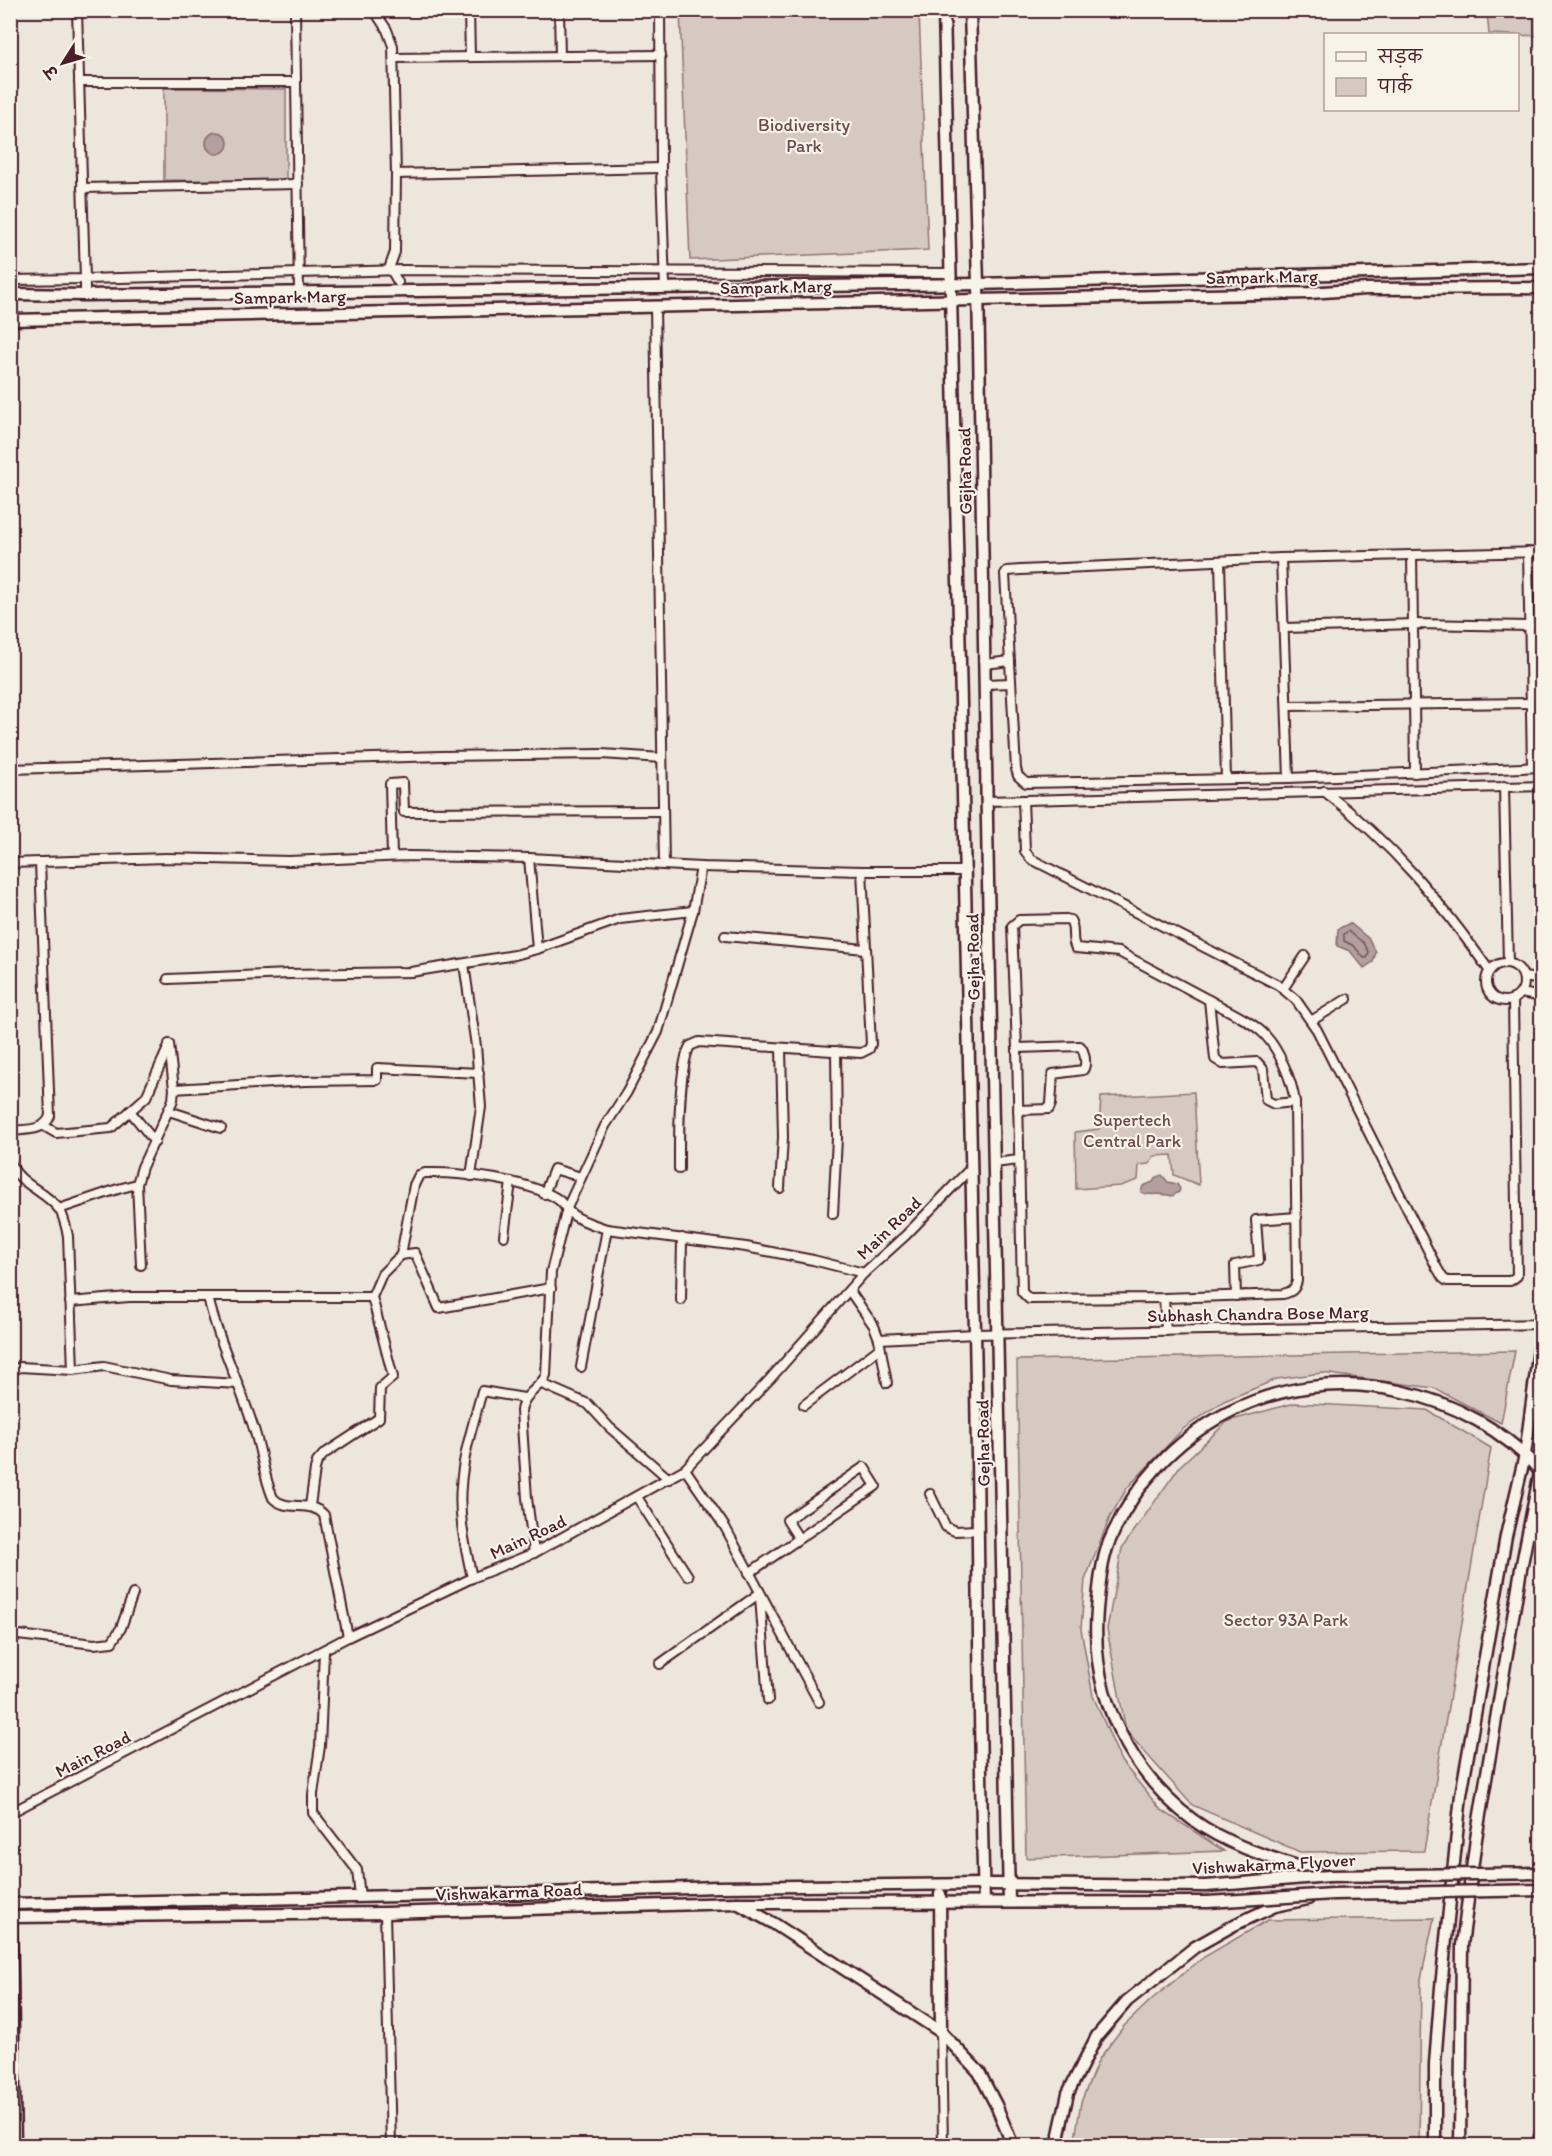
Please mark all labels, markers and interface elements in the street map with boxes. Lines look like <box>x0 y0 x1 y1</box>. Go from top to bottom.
north arrow <box>33 33 93 93</box>
legend <box>1324 33 1519 111</box>
text: सड़क <box>1377 46 1423 68</box>
text: उ <box>40 61 63 83</box>
text: पार्क <box>1377 73 1413 98</box>
park label: Biodiversity Park <box>758 114 850 157</box>
street label: Sampark Marg <box>1206 265 1319 289</box>
street label: Sampark Marg <box>720 275 833 299</box>
street label: Sampark Marg <box>234 285 347 309</box>
street label: Gejha Road <box>953 427 977 515</box>
street label: Gejha Road <box>961 913 985 1001</box>
park label: Supertech Central Park <box>1083 1109 1182 1152</box>
street label: Main Road <box>852 1191 926 1264</box>
street label: Subhash Chandra Bose Marg <box>1147 1301 1370 1327</box>
street label: Gejha Road <box>971 1399 995 1487</box>
street label: Main Road <box>486 1510 570 1564</box>
park label: Sector 93A Park <box>1224 1609 1348 1631</box>
street label: Main Road <box>52 1725 135 1782</box>
street label: Vishwakarma Flyover <box>1192 1849 1357 1879</box>
street label: Vishwakarma Road <box>435 1878 583 1906</box>

